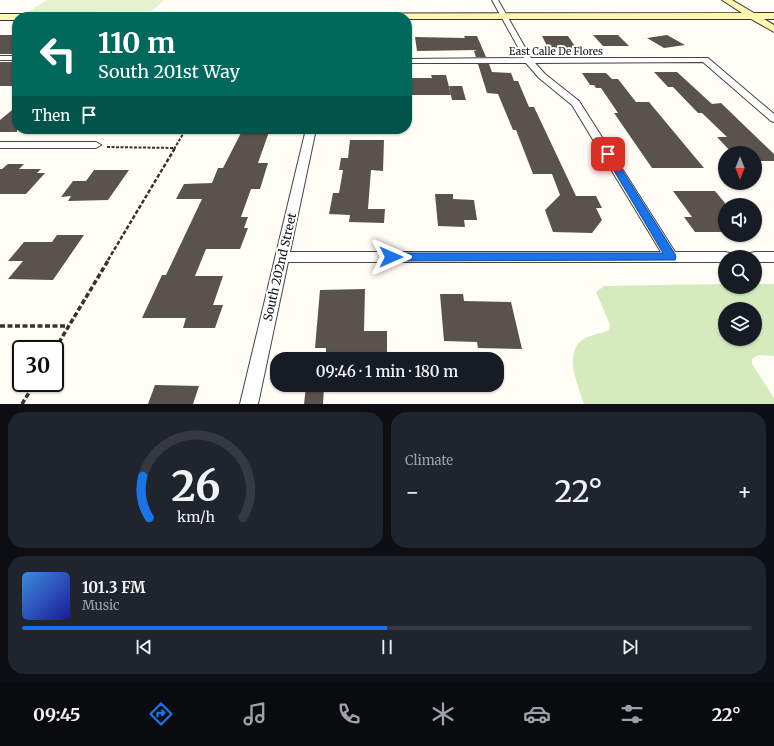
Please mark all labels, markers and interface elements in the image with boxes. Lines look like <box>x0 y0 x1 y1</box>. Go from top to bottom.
text: 110 m <box>98 25 175 61</box>
icon: left <box>32 28 84 80</box>
street label: East Calle De Flores <box>509 45 603 58</box>
text: South 201st Way <box>98 60 240 83</box>
icon: arrive <box>78 104 100 126</box>
text: Then <box>32 106 70 125</box>
pin <box>591 137 625 171</box>
icon: arrive <box>597 143 619 165</box>
north arrow <box>718 146 762 190</box>
map controls <box>718 146 762 346</box>
button: sound <box>718 198 762 242</box>
street label: South 202nd Street <box>260 211 299 323</box>
position arrow <box>370 236 412 278</box>
button: search <box>718 250 762 294</box>
button: layers <box>718 302 762 346</box>
speed limit sign: 30 <box>12 340 64 392</box>
text: 09:46 · 1 min · 180 m <box>316 362 458 381</box>
text: Climate <box>405 452 453 469</box>
text: 26 <box>171 460 220 512</box>
text: 22° <box>554 472 603 510</box>
text: − <box>405 478 420 506</box>
text: + <box>737 478 752 506</box>
text: km/h <box>177 508 215 526</box>
text: 101.3 FM <box>82 578 146 597</box>
text: Music <box>82 597 120 614</box>
icon: previous <box>133 636 155 658</box>
icon: pause <box>376 636 398 658</box>
icon: next <box>619 636 641 658</box>
icon: directions <box>147 700 175 728</box>
icon: music <box>241 700 269 728</box>
icon: phone <box>335 700 363 728</box>
icon: climate <box>429 700 457 728</box>
icon: car <box>523 700 551 728</box>
icon: filters <box>618 700 646 728</box>
text: 09:45 <box>33 703 80 726</box>
text: 22° <box>712 703 741 726</box>

